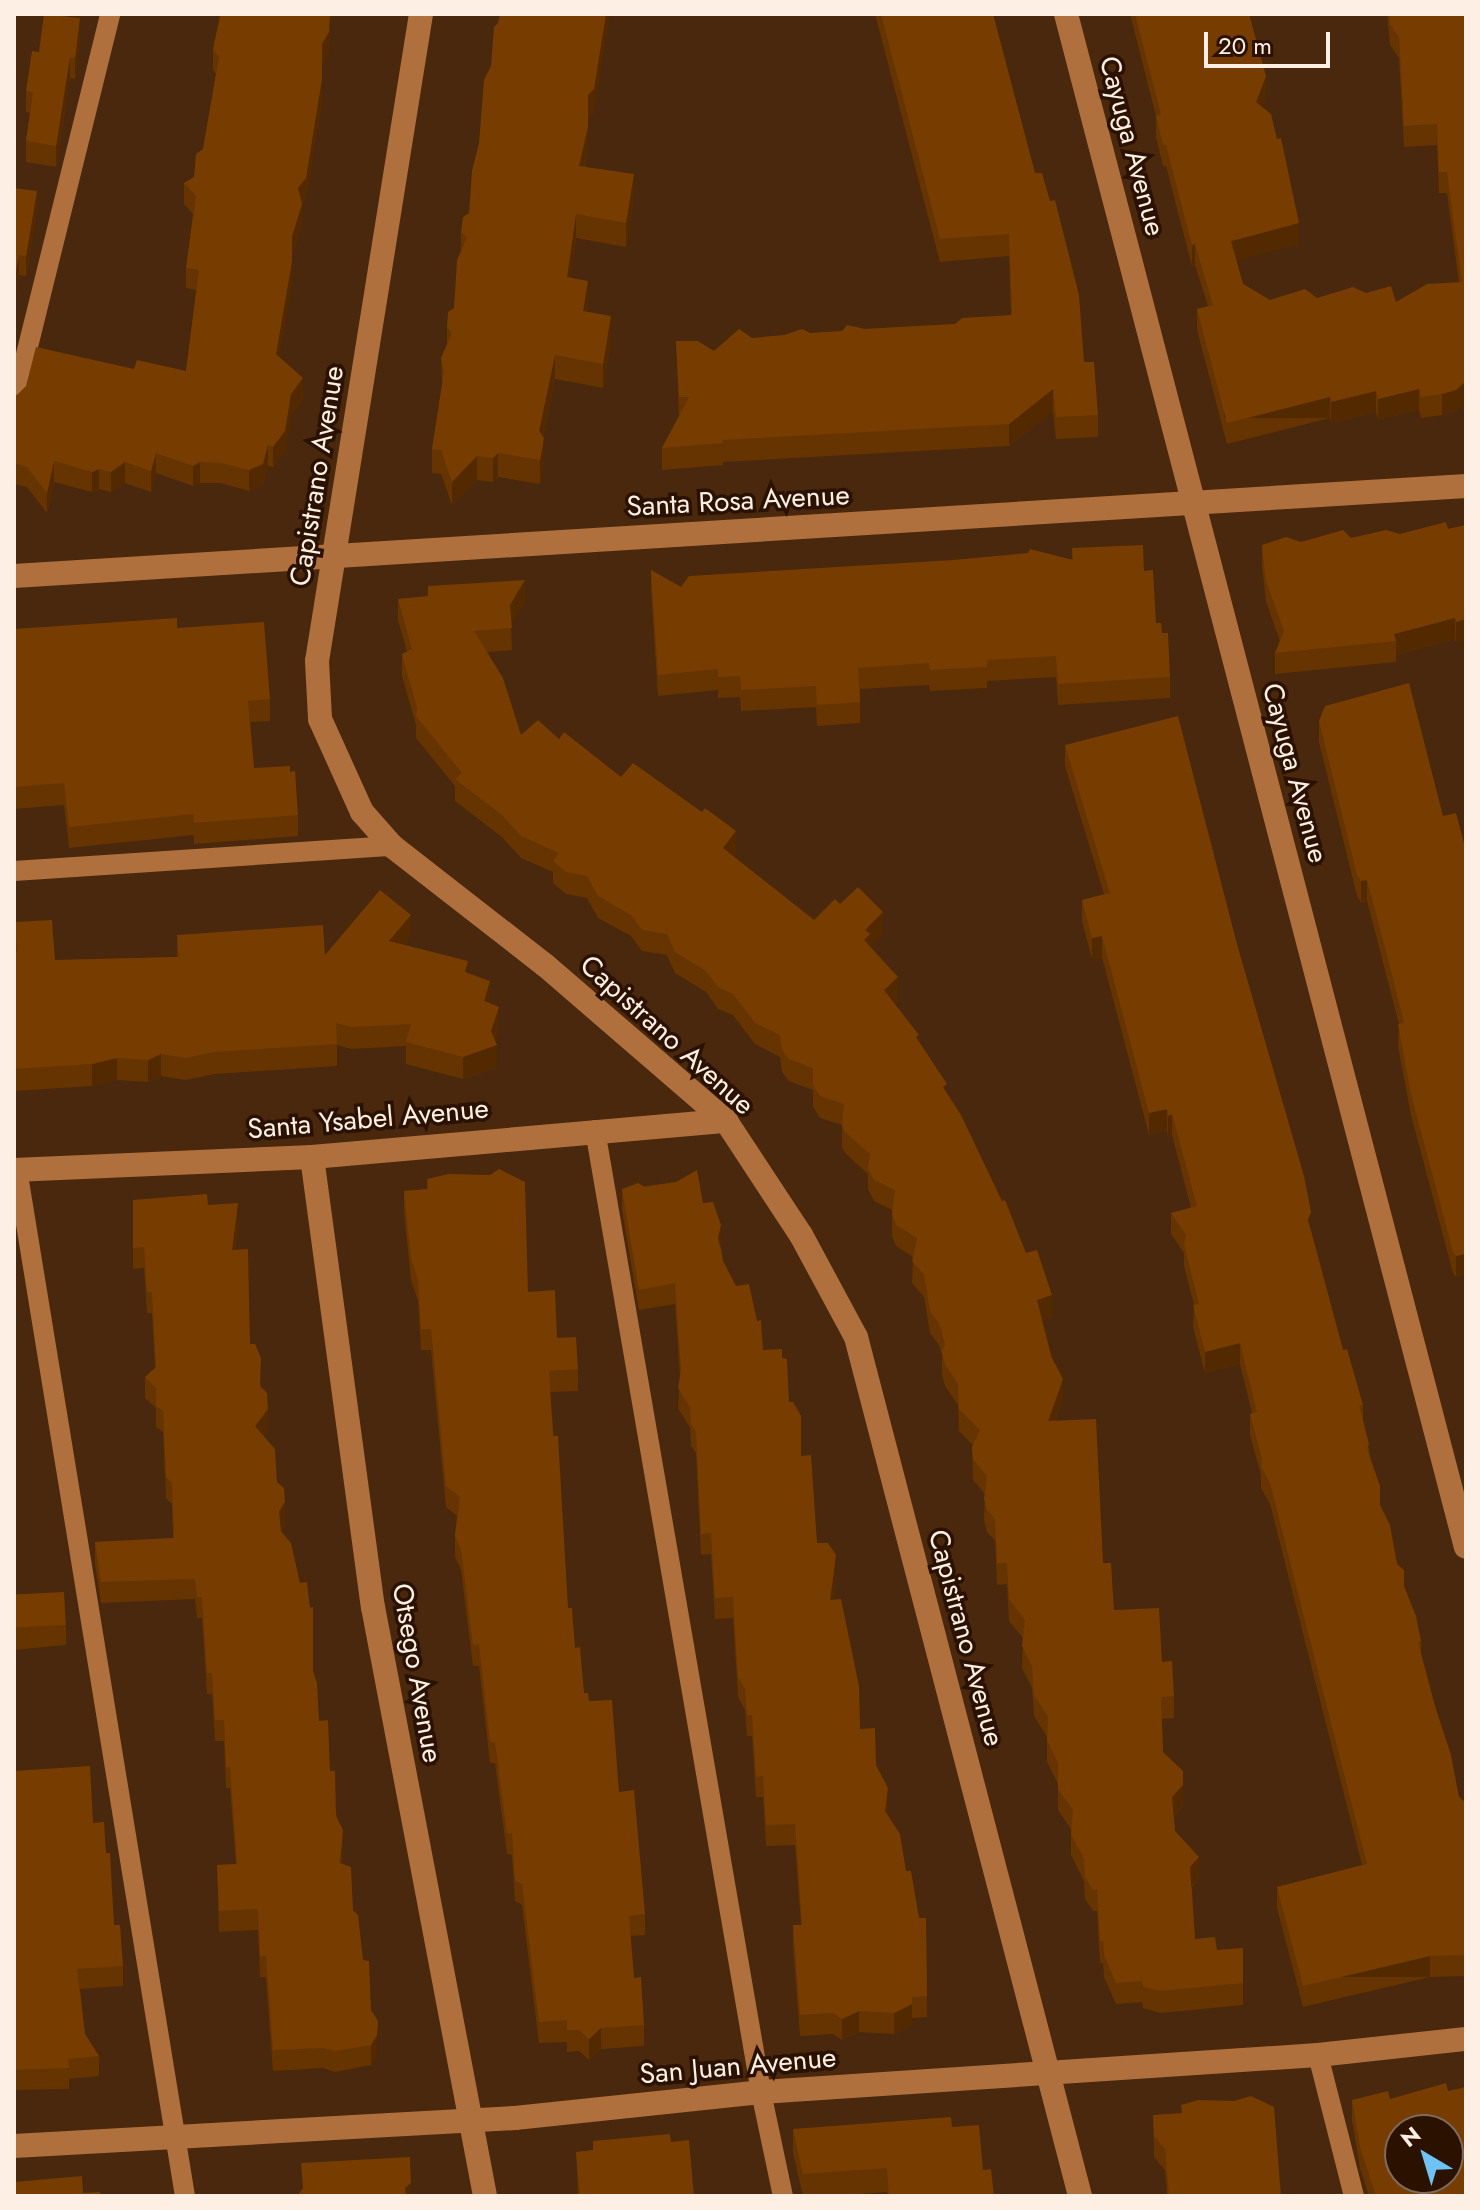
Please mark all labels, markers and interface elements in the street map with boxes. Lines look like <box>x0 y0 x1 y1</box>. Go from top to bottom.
scale bar <box>1208 16 1334 66</box>
text: 20 m <box>1218 28 1272 63</box>
street label: Cayuga Avenue <box>1092 53 1172 239</box>
street label: Capistrano Avenue <box>283 363 351 589</box>
street label: Santa Rosa Avenue <box>626 478 850 524</box>
street label: Cayuga Avenue <box>1255 680 1335 866</box>
street label: Capistrano Avenue <box>573 948 761 1122</box>
street label: Santa Ysabel Avenue <box>246 1092 490 1146</box>
street label: Capistrano Avenue <box>921 1526 1011 1750</box>
street label: Otsego Avenue <box>385 1581 449 1765</box>
street label: San Juan Avenue <box>638 2041 838 2091</box>
north arrow <box>1384 2114 1464 2194</box>
text: N <box>1394 2119 1427 2155</box>

